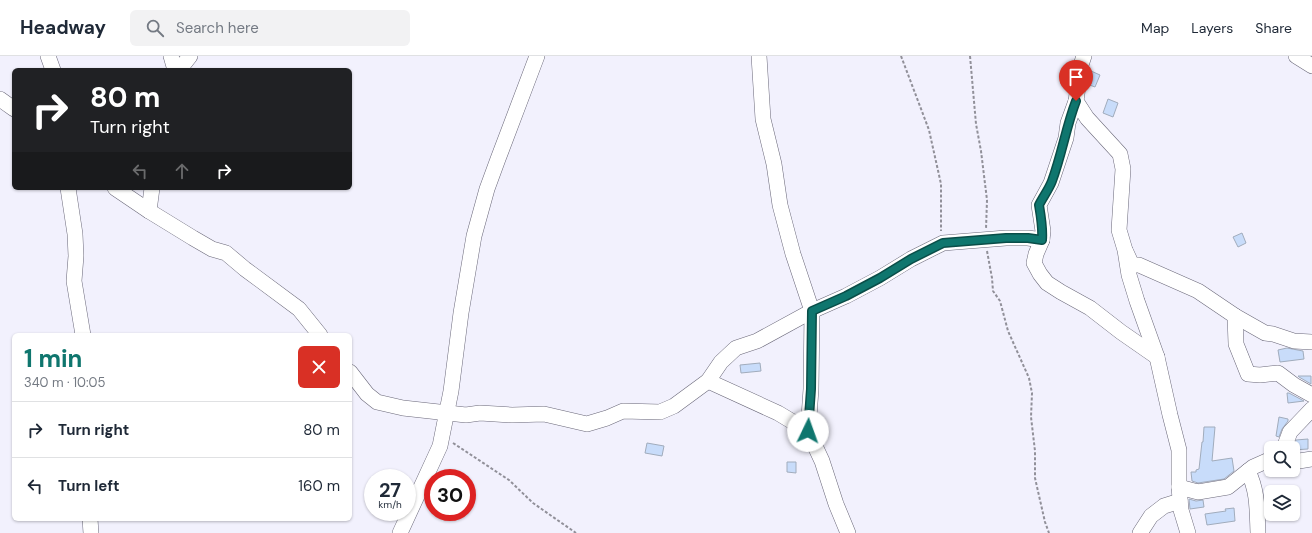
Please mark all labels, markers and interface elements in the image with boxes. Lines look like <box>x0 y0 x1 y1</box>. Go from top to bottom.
search box <box>130 10 410 46</box>
text: Headway <box>20 15 106 40</box>
icon: search <box>144 17 166 39</box>
text: Search here <box>176 18 259 38</box>
text: Map <box>1141 19 1169 37</box>
text: Layers <box>1191 19 1233 37</box>
text: Share <box>1255 19 1292 37</box>
pin <box>1059 60 1093 101</box>
icon: arrive <box>1065 66 1087 88</box>
text: 80 m <box>90 79 160 116</box>
icon: right <box>24 84 76 136</box>
text: Turn right <box>90 115 170 139</box>
icon: left <box>129 160 151 182</box>
icon: ahead <box>171 160 193 182</box>
icon: right <box>213 160 235 182</box>
text: 1 min <box>24 343 82 374</box>
button: close <box>298 346 340 388</box>
text: 340 m · 10:05 <box>24 374 105 391</box>
position arrow <box>787 410 829 452</box>
icon: right <box>24 419 46 441</box>
text: Turn right <box>58 420 129 440</box>
text: 80 m <box>303 420 340 440</box>
map controls <box>1264 441 1300 521</box>
button: search <box>1264 441 1300 477</box>
speed limit sign: 30 <box>424 469 476 521</box>
icon: left <box>24 475 46 497</box>
text: Turn left <box>58 476 119 496</box>
text: 160 m <box>298 476 340 496</box>
text: 27 <box>379 477 401 503</box>
button: layers <box>1264 485 1300 521</box>
text: km/h <box>378 498 402 511</box>

